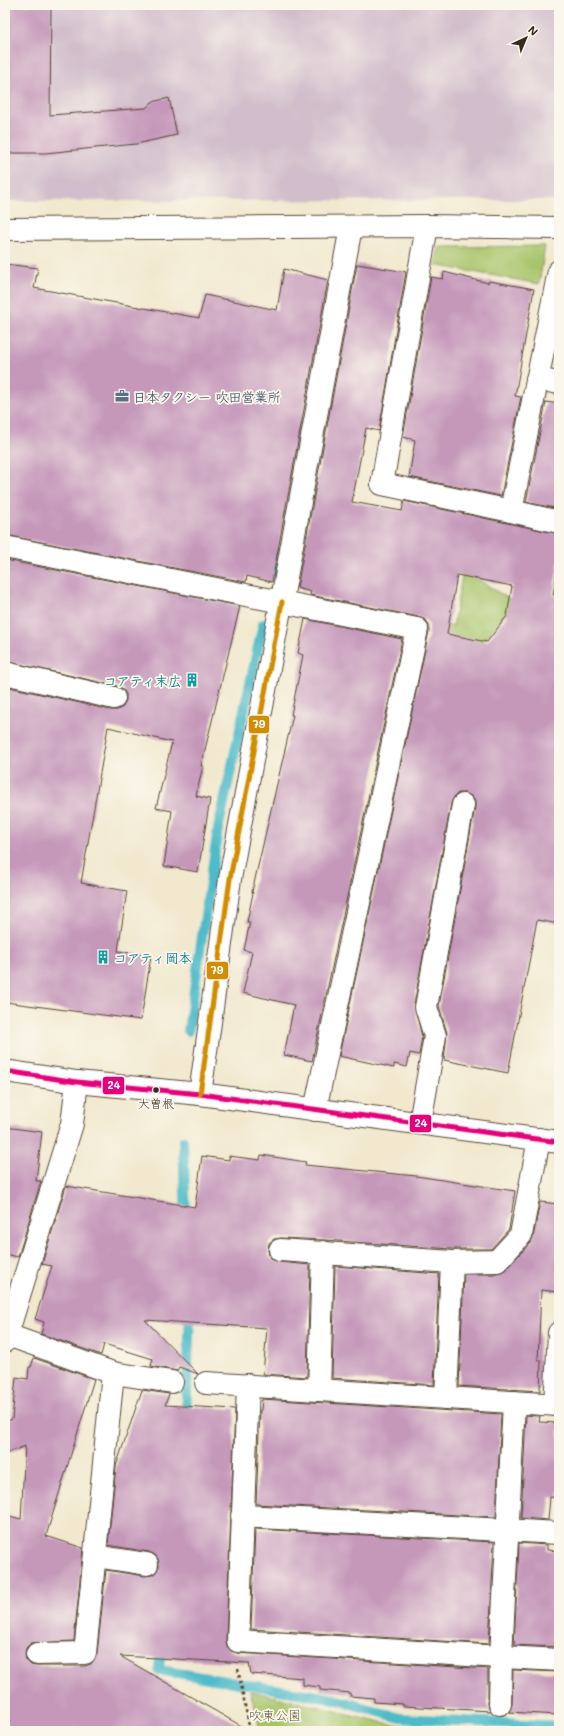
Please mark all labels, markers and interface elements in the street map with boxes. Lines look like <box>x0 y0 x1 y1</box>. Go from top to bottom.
north arrow <box>506 18 546 58</box>
text: N <box>525 22 542 39</box>
office icon: 日本タクシー 吹田営業所 <box>114 388 130 404</box>
place label: 日本タクシー 吹田営業所 <box>133 388 280 405</box>
place label: コアティ末広 <box>104 672 181 689</box>
building icon: コアティ末広 <box>184 672 200 688</box>
line badge: 79 <box>248 715 270 734</box>
text: 79 <box>253 716 266 731</box>
building icon: コアティ岡本 <box>95 949 111 965</box>
place label: コアティ岡本 <box>114 949 192 966</box>
line badge: 79 <box>206 961 229 980</box>
text: 79 <box>211 962 224 977</box>
line badge: 24 <box>102 1076 125 1095</box>
text: 24 <box>107 1077 121 1092</box>
marker: 大曽根 <box>151 1085 161 1095</box>
place label: 大曽根 <box>138 1095 174 1111</box>
line badge: 24 <box>409 1114 432 1133</box>
text: 24 <box>414 1115 428 1130</box>
park label: 吹東公園 <box>249 1706 301 1723</box>

